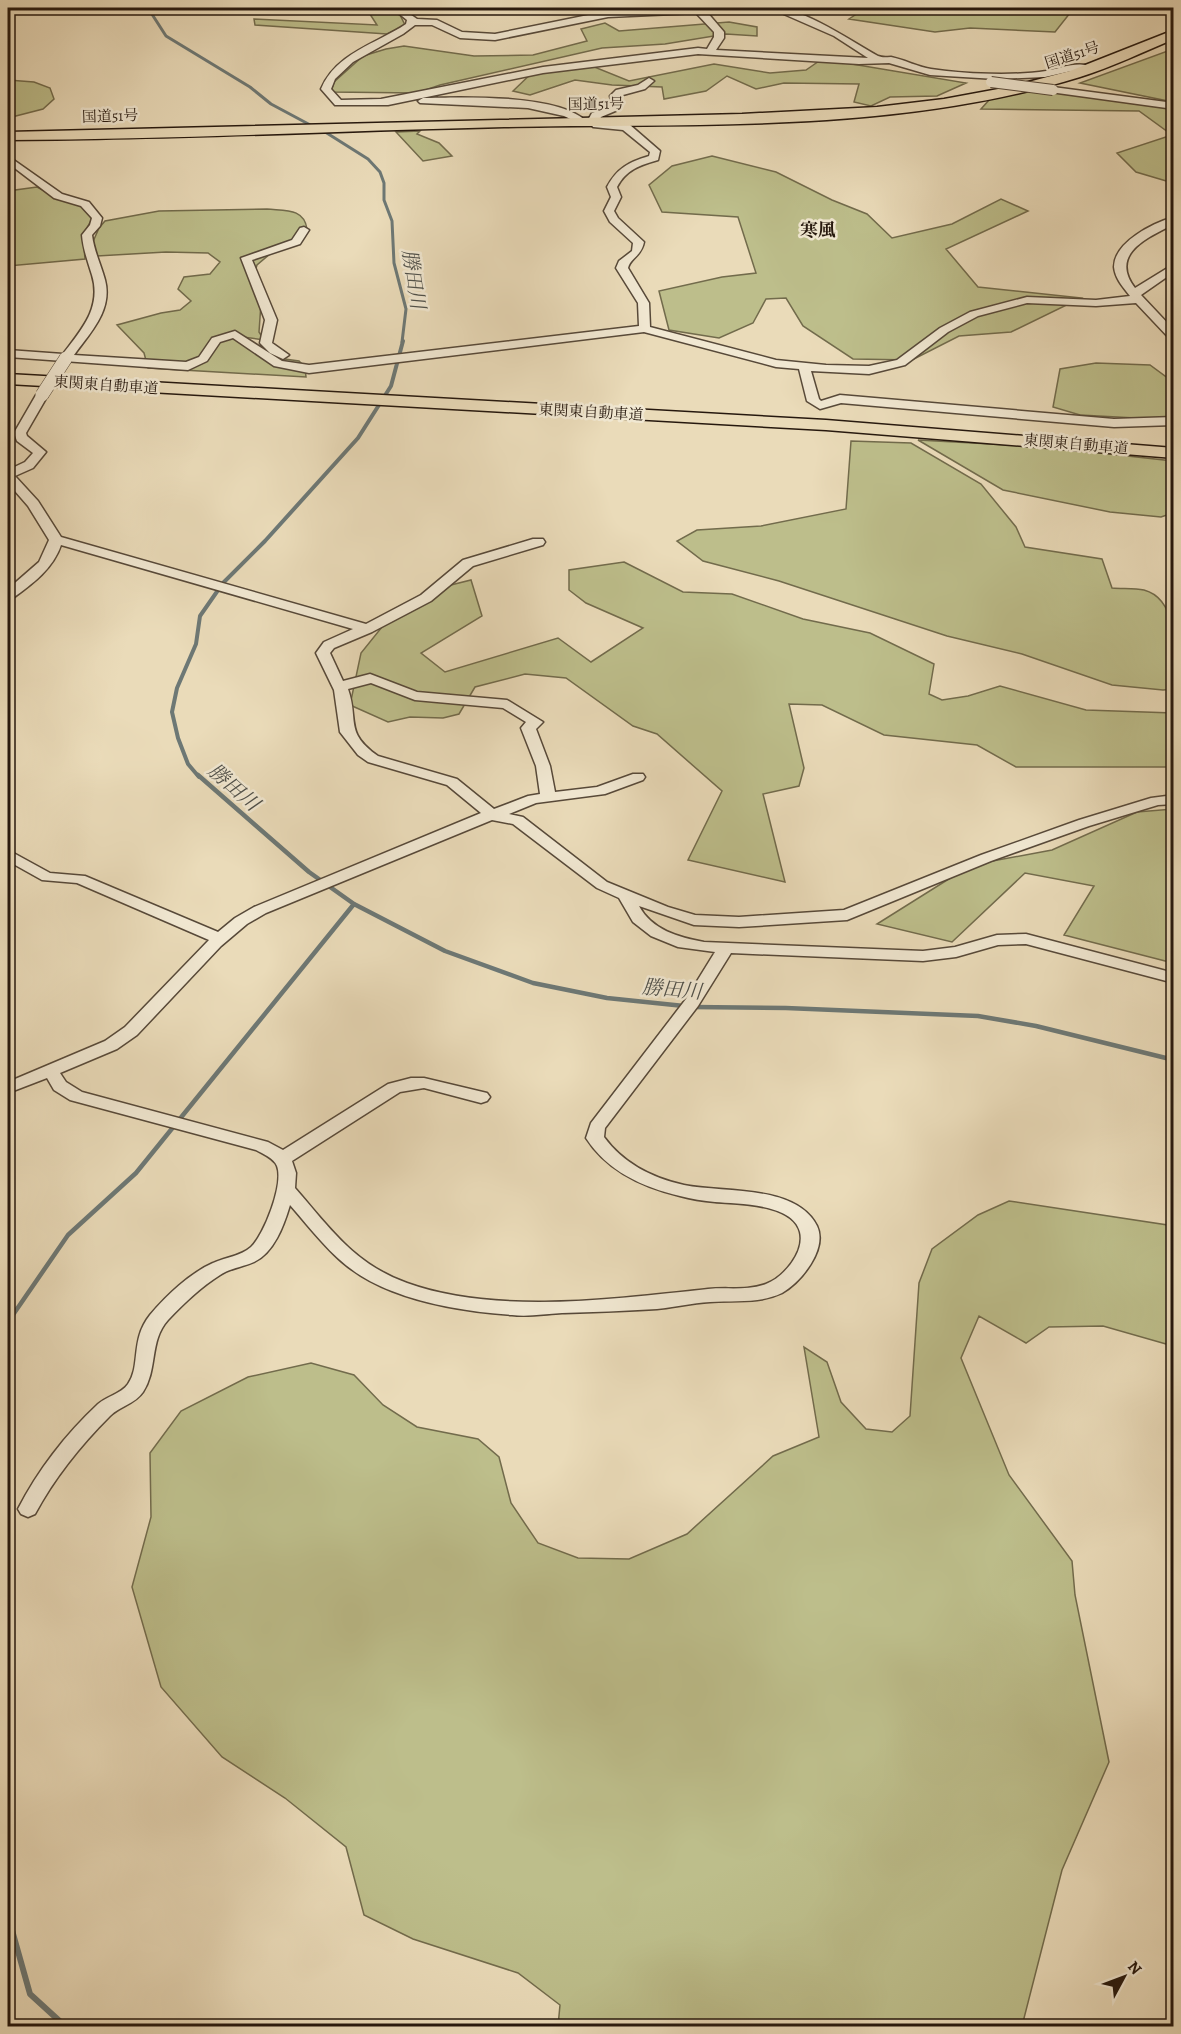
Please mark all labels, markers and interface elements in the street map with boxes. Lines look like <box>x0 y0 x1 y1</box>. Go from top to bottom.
street label: 国道51号 <box>1042 37 1102 73</box>
street label: 国道51号 <box>568 94 624 114</box>
street label: 国道51号 <box>81 105 139 127</box>
district label: 寒風 <box>800 218 836 242</box>
water label: 勝田川 <box>395 247 432 313</box>
street label: 東関東自動車道 <box>53 371 159 399</box>
street label: 東関東自動車道 <box>538 399 644 425</box>
street label: 東関東自動車道 <box>1023 429 1129 459</box>
water label: 勝田川 <box>202 758 267 819</box>
water label: 勝田川 <box>641 973 705 1006</box>
north arrow <box>1094 1947 1154 2007</box>
text: N <box>1122 1956 1147 1980</box>

